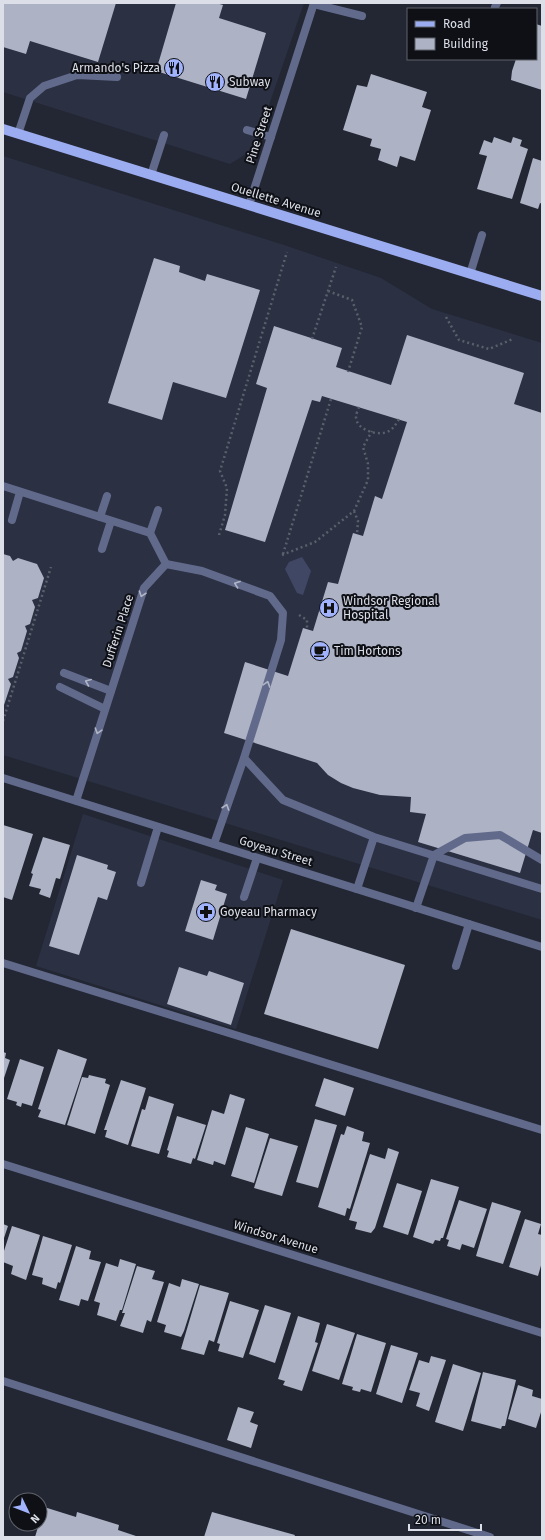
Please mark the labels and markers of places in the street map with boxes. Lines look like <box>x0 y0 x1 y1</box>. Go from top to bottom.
restaurant icon: Armando's Pizza <box>163 57 185 79</box>
place label: Armando's Pizza <box>72 61 160 75</box>
restaurant icon: Subway <box>204 71 226 93</box>
place label: Subway <box>229 75 270 89</box>
place label: Windsor Regional Hospital <box>343 594 439 622</box>
hospital icon: Windsor Regional Hospital <box>318 597 340 619</box>
cafe icon: Tim Hortons <box>309 640 331 662</box>
place label: Tim Hortons <box>334 644 401 658</box>
pharmacy icon: Goyeau Pharmacy <box>195 901 217 923</box>
place label: Goyeau Pharmacy <box>220 905 317 919</box>

